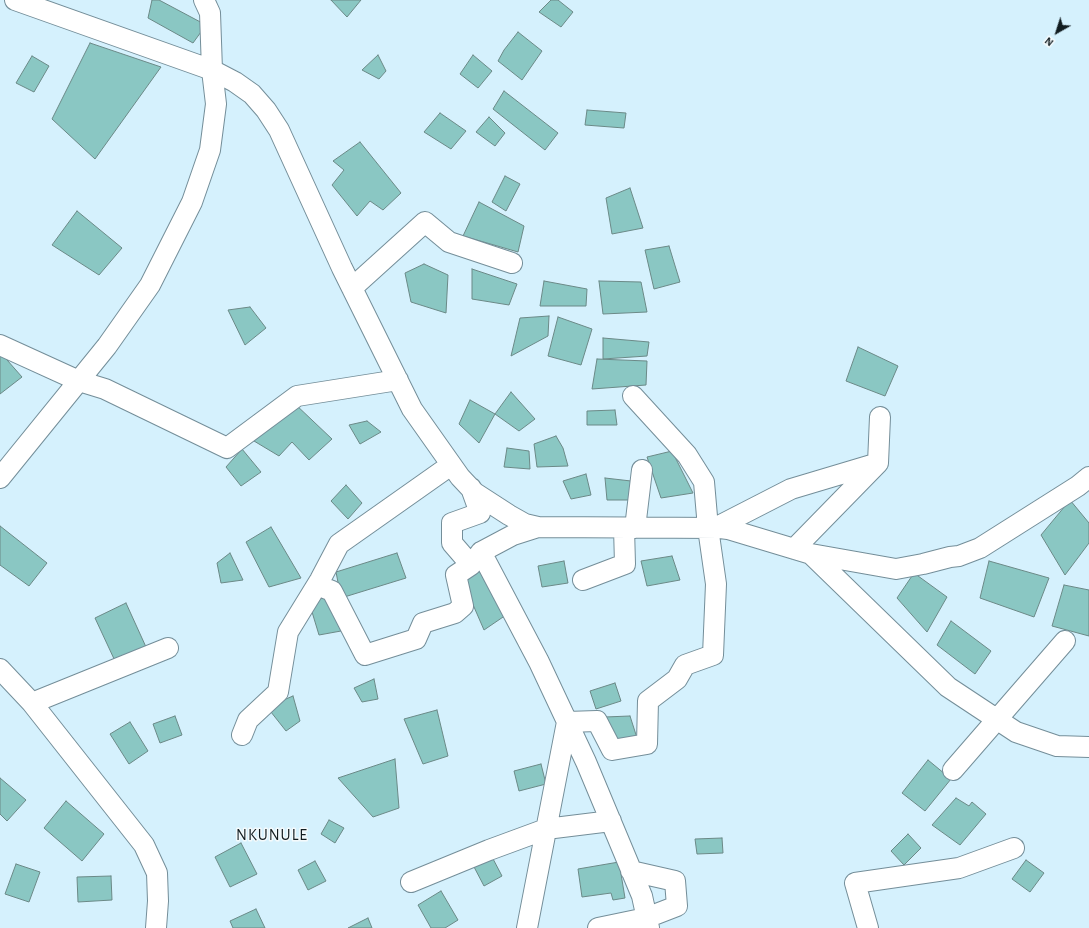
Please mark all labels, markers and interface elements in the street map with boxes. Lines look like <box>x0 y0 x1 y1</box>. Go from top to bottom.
north arrow <box>1037 12 1077 52</box>
text: N <box>1043 35 1056 48</box>
district label: NKUNULE <box>236 825 308 845</box>

